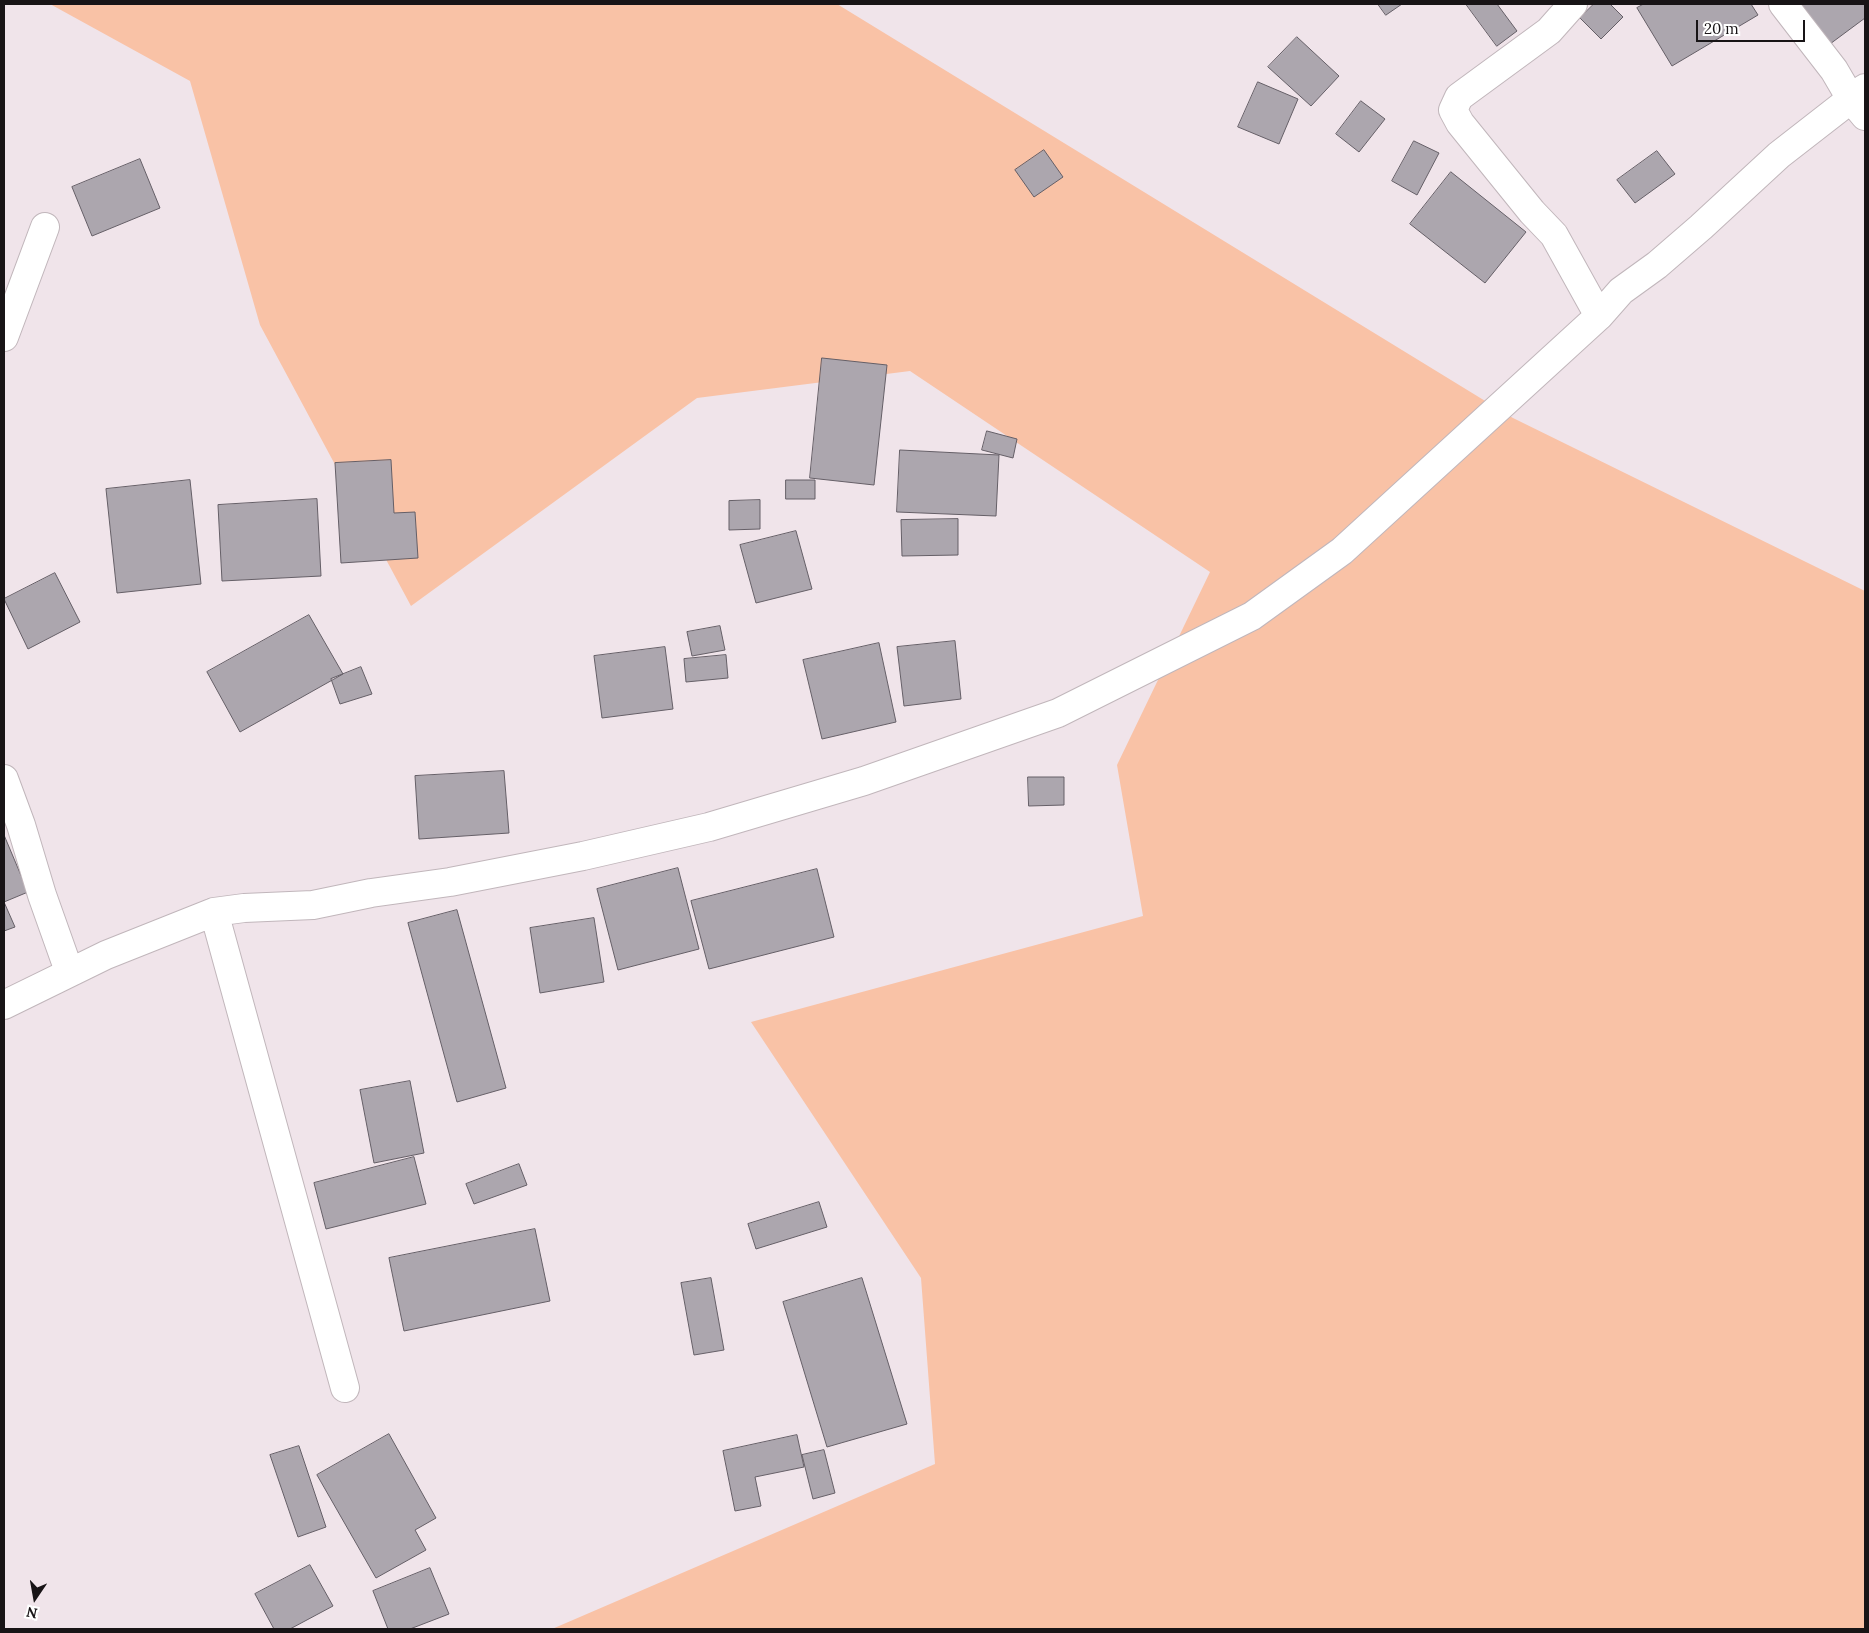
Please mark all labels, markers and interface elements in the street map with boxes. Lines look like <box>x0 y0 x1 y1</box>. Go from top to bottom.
scale bar <box>1699 10 1808 42</box>
text: 20 m <box>1704 19 1739 38</box>
north arrow <box>10 1573 60 1623</box>
text: N <box>25 1603 39 1623</box>

